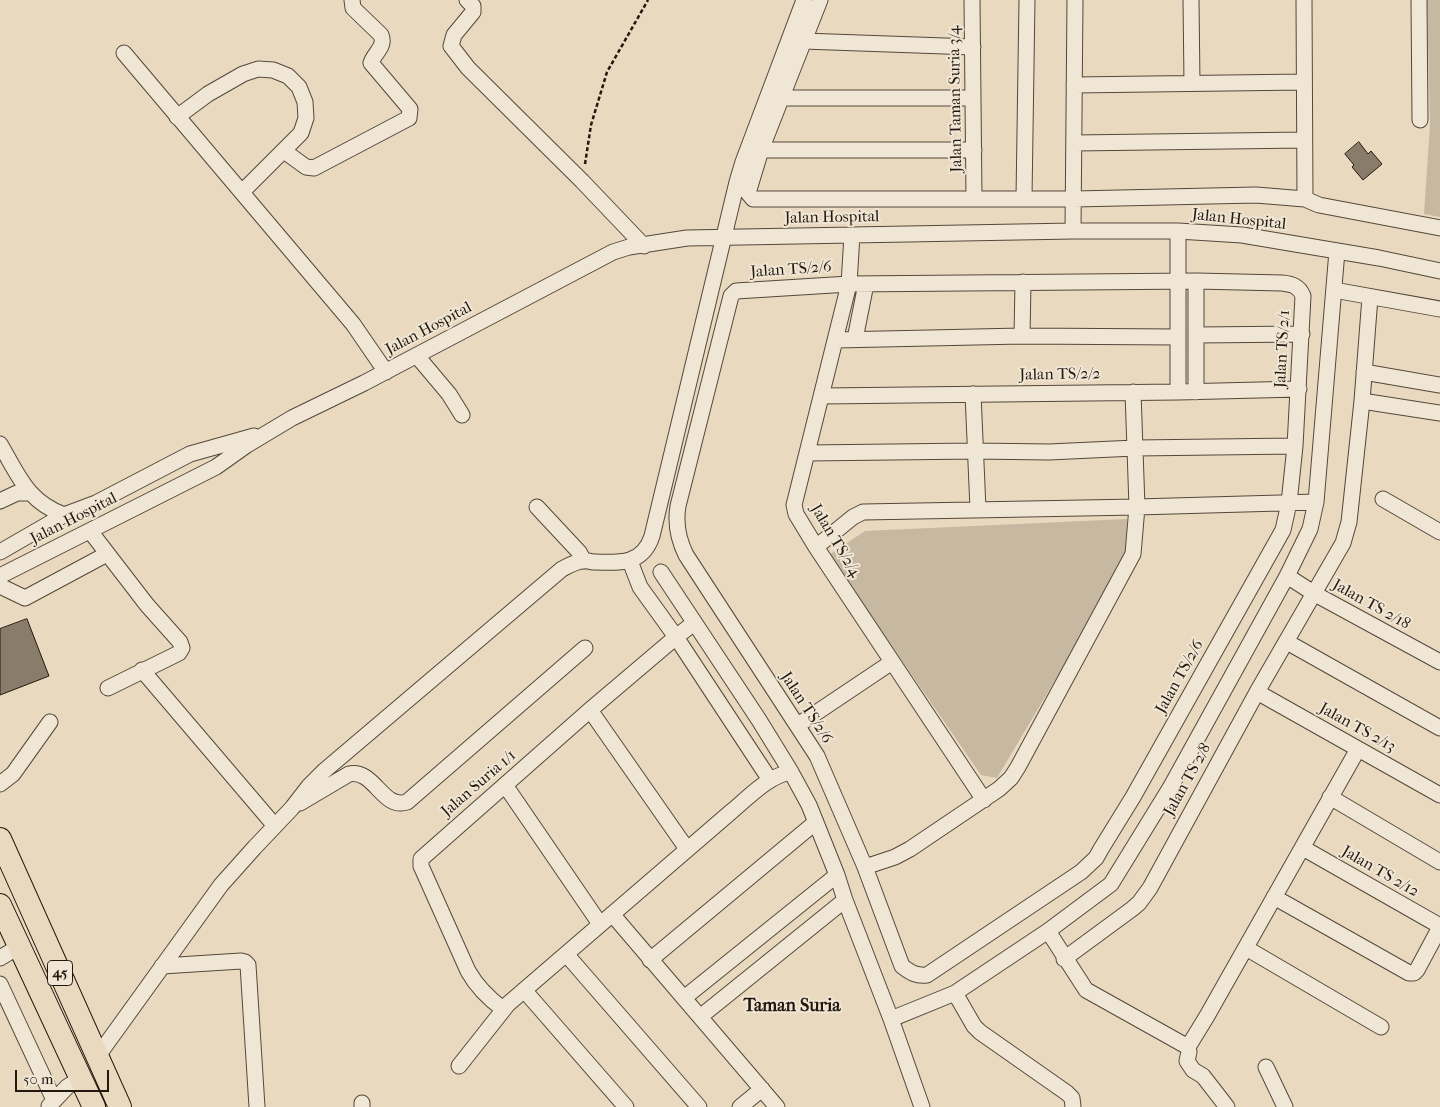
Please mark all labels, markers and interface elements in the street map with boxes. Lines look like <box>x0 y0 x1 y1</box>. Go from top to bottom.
street label: Jalan Taman Suria 3/4 <box>945 25 967 173</box>
street label: Jalan Hospital <box>1191 205 1287 235</box>
street label: Jalan Hospital <box>784 208 880 228</box>
street label: Jalan TS/2/6 <box>750 258 832 282</box>
street label: Jalan Hospital <box>383 298 475 360</box>
street label: Jalan TS/2/1 <box>1271 309 1295 389</box>
street label: Jalan TS/2/2 <box>1019 365 1101 385</box>
street label: Jalan Hospital <box>27 489 121 549</box>
street label: Jalan TS/2/4 <box>806 501 864 581</box>
street label: Jalan TS 2/18 <box>1329 576 1413 634</box>
street label: Jalan TS/2/6 <box>1152 637 1208 717</box>
street label: Jalan TS/2/6 <box>776 669 836 747</box>
street label: Jalan TS 2/13 <box>1315 699 1399 757</box>
street label: Jalan TS 2/8 <box>1160 740 1216 820</box>
street label: Jalan Suria 1/1 <box>438 746 520 822</box>
street label: Jalan TS 2/12 <box>1338 842 1422 902</box>
road number: 45 <box>48 960 72 986</box>
district label: Taman Suria <box>743 996 841 1018</box>
scale bar <box>18 1060 111 1092</box>
text: 50 m <box>23 1070 53 1088</box>

